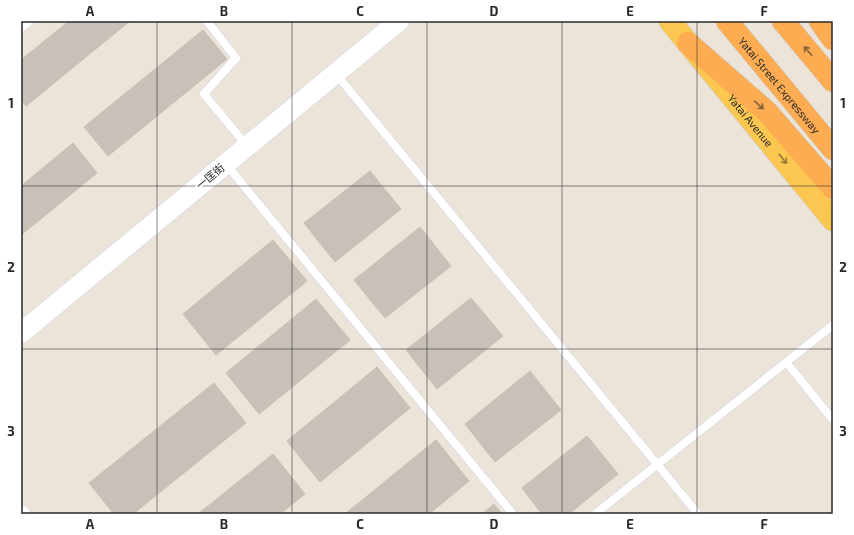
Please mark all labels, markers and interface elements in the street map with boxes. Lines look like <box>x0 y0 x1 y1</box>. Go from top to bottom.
text: A <box>86 3 95 19</box>
text: B <box>220 3 228 19</box>
text: C <box>356 3 364 19</box>
text: D <box>490 3 499 19</box>
text: E <box>626 3 634 19</box>
text: F <box>760 3 768 19</box>
street label: Yatai Street Expressway <box>736 34 824 136</box>
one-way arrow <box>804 46 813 56</box>
street label: Yatai Avenue <box>726 91 776 149</box>
text: 1 <box>8 95 14 111</box>
text: 1 <box>840 95 846 111</box>
one-way arrow <box>754 100 765 109</box>
one-way arrow <box>779 154 788 165</box>
street label: 一匡街 <box>193 160 227 192</box>
text: 2 <box>7 259 15 275</box>
text: 2 <box>839 259 847 275</box>
text: 3 <box>7 423 15 439</box>
text: 3 <box>839 423 847 439</box>
text: A <box>86 516 95 532</box>
text: B <box>220 516 228 532</box>
text: C <box>356 516 364 532</box>
text: D <box>490 516 499 532</box>
text: E <box>626 516 634 532</box>
text: F <box>760 516 768 532</box>

